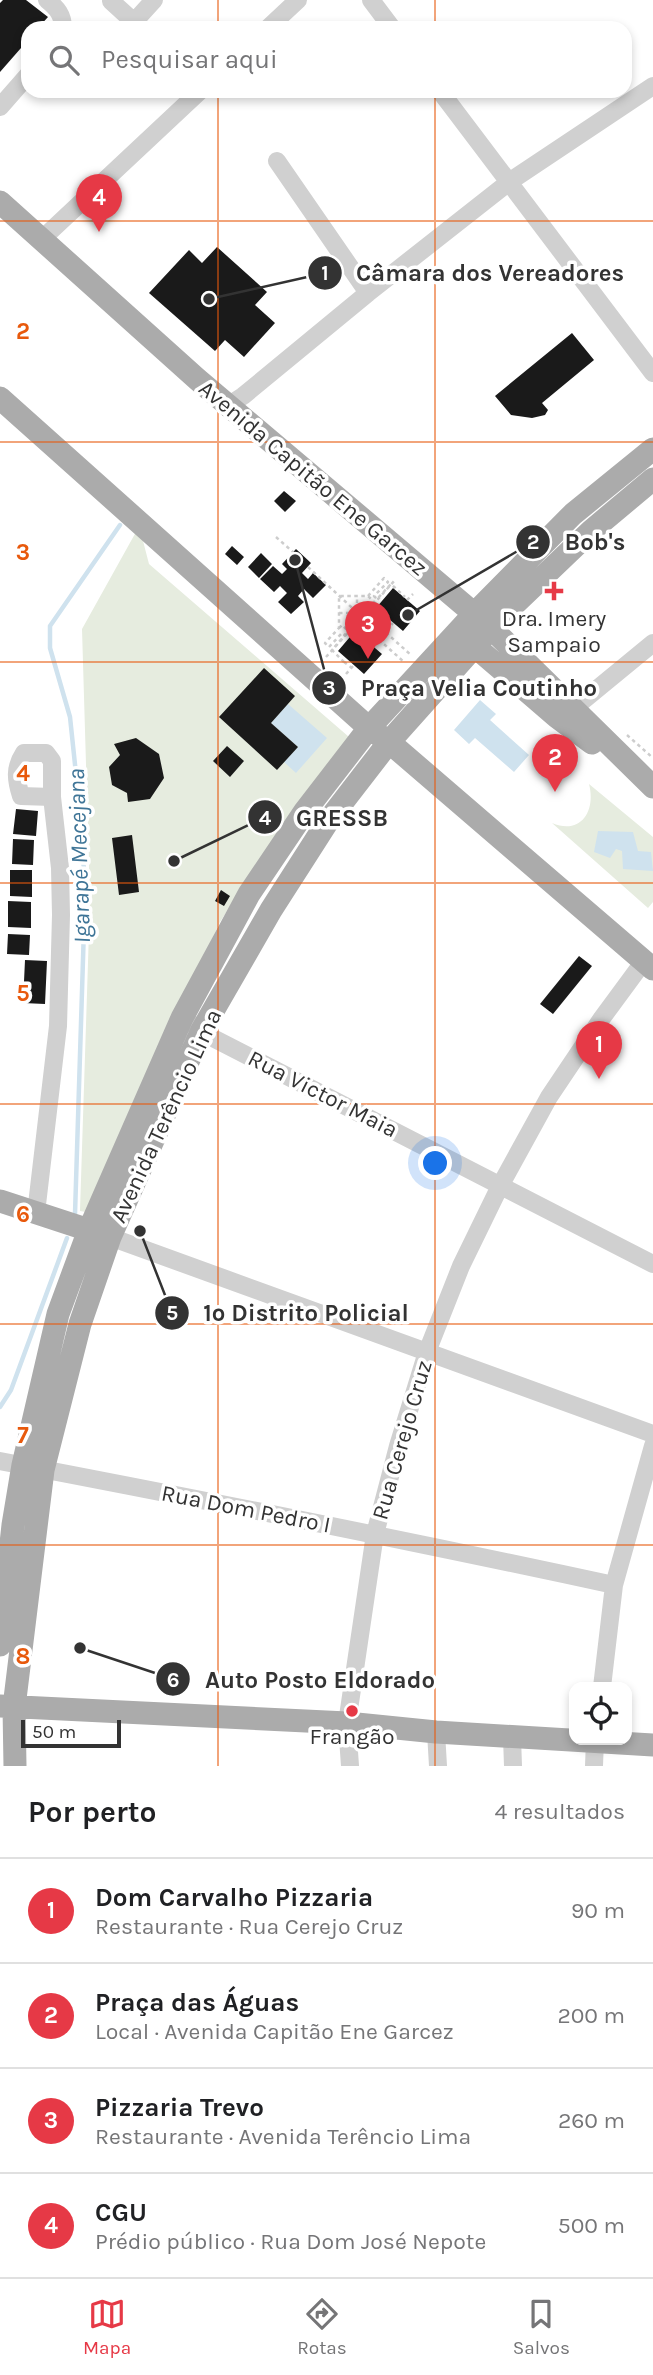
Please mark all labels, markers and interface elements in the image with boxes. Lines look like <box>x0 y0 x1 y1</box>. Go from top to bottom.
search box <box>21 21 632 98</box>
icon: search <box>45 41 83 79</box>
text: Pesquisar aqui <box>101 44 278 75</box>
pin: 4 <box>76 174 122 232</box>
callout: Câmara dos Vereadores <box>307 250 639 295</box>
text: Câmara dos Vereadores <box>356 259 624 287</box>
text: 1 <box>321 261 329 285</box>
text: 2 <box>16 318 30 345</box>
street label: Avenida Capitão Ene Garcez <box>193 375 433 581</box>
callout: Bob's <box>516 519 640 564</box>
text: Bob's <box>565 528 625 556</box>
text: 2 <box>527 530 539 554</box>
text: 3 <box>16 539 30 566</box>
marker: Dra. Imery Sampaio <box>544 581 564 601</box>
pin: 3 <box>345 601 391 659</box>
place label: Dra. Imery Sampaio <box>502 605 607 658</box>
callout: Praça Velia Coutinho <box>312 665 611 710</box>
text: Praça Velia Coutinho <box>361 674 597 702</box>
text: 3 <box>322 676 336 700</box>
pin: 2 <box>532 734 578 792</box>
text: 4 <box>16 760 30 787</box>
water label: Igarapé Mecejana <box>62 768 96 944</box>
callout: GRESSB <box>247 795 402 840</box>
text: GRESSB <box>296 804 388 832</box>
text: 4 <box>259 806 272 830</box>
text: 5 <box>16 980 30 1007</box>
street label: Avenida Terêncio Lima <box>105 1005 227 1227</box>
pin: 1 <box>576 1021 622 1079</box>
street label: Rua Victor Maia <box>244 1045 402 1143</box>
your location <box>418 1146 452 1180</box>
text: 6 <box>16 1201 30 1228</box>
callout: 1º Distrito Policial <box>155 1290 423 1335</box>
text: 1º Distrito Policial <box>203 1299 409 1327</box>
text: 5 <box>166 1301 178 1325</box>
street label: Rua Cerejo Cruz <box>366 1357 438 1523</box>
text: 7 <box>17 1422 29 1449</box>
street label: Rua Dom Pedro I <box>159 1479 333 1539</box>
text: 8 <box>16 1643 30 1670</box>
callout: Auto Posto Eldorado <box>156 1657 449 1702</box>
text: Auto Posto Eldorado <box>205 1666 435 1694</box>
text: 6 <box>167 1668 179 1692</box>
map controls <box>569 1682 632 1745</box>
button: locate <box>569 1682 632 1745</box>
marker: Frangão <box>344 1703 360 1719</box>
scale bar <box>21 1717 121 1749</box>
text: 50 m <box>32 1721 76 1743</box>
place label: Frangão <box>309 1723 395 1750</box>
text: Por perto <box>28 1794 157 1830</box>
text: 4 resultados <box>495 1798 625 1825</box>
text: Dom Carvalho Pizzaria <box>95 1882 373 1913</box>
text: 1 <box>47 1897 55 1924</box>
text: 90 m <box>571 1897 625 1924</box>
text: Restaurante · Rua Cerejo Cruz <box>95 1913 403 1940</box>
text: Praça das Águas <box>95 1987 299 2018</box>
text: 2 <box>44 2002 58 2029</box>
text: 200 m <box>557 2002 625 2029</box>
text: Local · Avenida Capitão Ene Garcez <box>95 2018 454 2045</box>
text: Pizzaria Trevo <box>95 2092 264 2123</box>
text: 3 <box>44 2107 58 2134</box>
text: 260 m <box>558 2107 625 2134</box>
text: Restaurante · Avenida Terêncio Lima <box>95 2123 471 2150</box>
text: CGU <box>95 2197 147 2228</box>
text: 4 <box>44 2212 58 2239</box>
text: 500 m <box>558 2212 625 2239</box>
text: Prédio público · Rua Dom José Nepote <box>95 2228 486 2255</box>
tab: Mapa <box>83 2295 131 2359</box>
tab: Rotas <box>297 2295 347 2359</box>
tab: Salvos <box>513 2295 570 2359</box>

